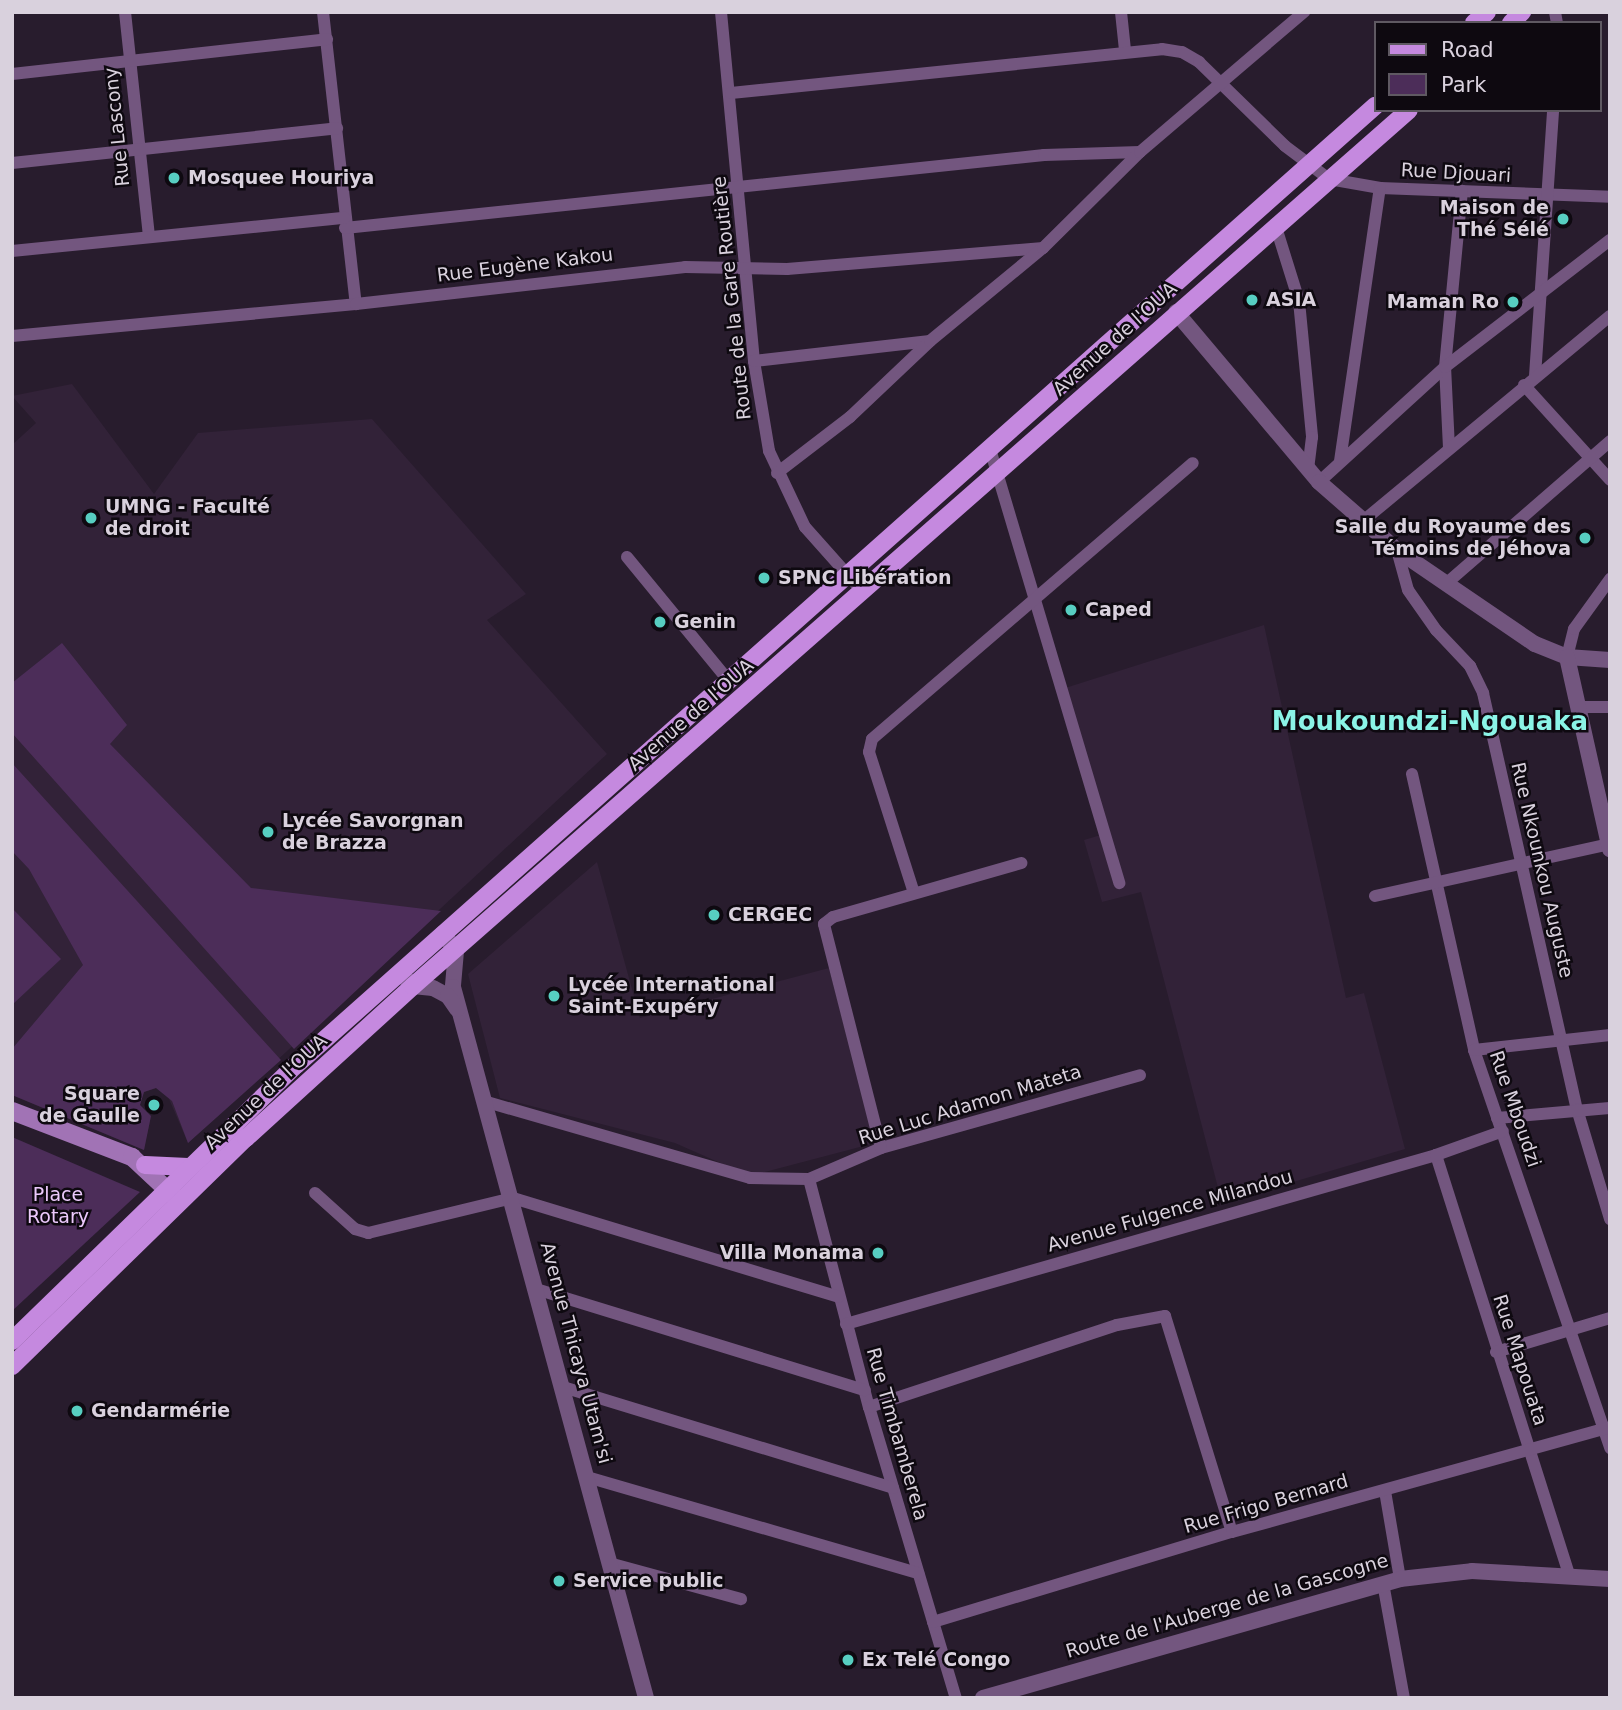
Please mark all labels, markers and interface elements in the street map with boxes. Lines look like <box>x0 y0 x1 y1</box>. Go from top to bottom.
legend <box>1374 21 1601 112</box>
text: Road <box>1441 38 1494 62</box>
street label: Rue Lascony <box>99 66 135 188</box>
text: Park <box>1441 73 1486 97</box>
street label: Rue Djouari <box>1400 159 1512 187</box>
place label: Mosquee Houriya <box>188 167 374 189</box>
marker: Mosquee Houriya <box>166 170 182 186</box>
street label: Route de la Gare Routière <box>708 175 756 421</box>
place label: Maison de Thé Sélé <box>1440 197 1549 241</box>
marker: Maison de Thé Sélé <box>1555 211 1571 227</box>
street label: Rue Eugène Kakou <box>436 243 614 287</box>
street label: Avenue de l'OUA <box>1048 277 1182 401</box>
place label: ASIA <box>1266 289 1316 311</box>
place label: Maman Ro <box>1387 291 1499 313</box>
marker: ASIA <box>1244 292 1260 308</box>
marker: Maman Ro <box>1505 294 1521 310</box>
place label: UMNG - Faculté de droit <box>105 496 270 540</box>
marker: UMNG - Faculté de droit <box>83 510 99 526</box>
place label: Salle du Royaume des Témoins de Jéhova <box>1335 516 1571 560</box>
marker: Salle du Royaume des Témoins de Jéhova <box>1577 530 1593 546</box>
place label: SPNC Libération <box>778 567 952 589</box>
marker: SPNC Libération <box>756 570 772 586</box>
place label: Caped <box>1085 599 1152 621</box>
marker: Caped <box>1063 602 1079 618</box>
place label: Genin <box>674 611 736 633</box>
marker: Genin <box>652 614 668 630</box>
street label: Avenue de l'OUA <box>624 654 758 776</box>
district label: Moukoundzi-Ngouaka <box>1272 706 1588 738</box>
street label: Rue Nkounkou Auguste <box>1506 760 1578 980</box>
place label: Lycée Savorgnan de Brazza <box>282 810 464 854</box>
marker: Lycée Savorgnan de Brazza <box>260 824 276 840</box>
place label: CERGEC <box>728 904 812 926</box>
marker: CERGEC <box>706 907 722 923</box>
place label: Lycée International Saint-Exupéry <box>568 974 775 1018</box>
marker: Lycée International Saint-Exupéry <box>546 988 562 1004</box>
street label: Avenue de l'OUA <box>200 1030 332 1154</box>
street label: Rue Mboudzi <box>1484 1048 1546 1170</box>
street label: Rue Luc Adamon Mateta <box>856 1060 1084 1150</box>
place label: Square de Gaulle <box>39 1083 140 1127</box>
marker: Square de Gaulle <box>146 1097 162 1113</box>
street label: Avenue Fulgence Milandou <box>1045 1165 1295 1257</box>
park label: Place Rotary <box>27 1184 89 1228</box>
street label: Avenue Thicaya Utam'si <box>535 1240 617 1466</box>
place label: Villa Monama <box>720 1242 864 1264</box>
marker: Villa Monama <box>870 1245 886 1261</box>
street label: Rue Mapouata <box>1488 1292 1552 1428</box>
street label: Rue Timbamberela <box>861 1345 933 1523</box>
place label: Gendarmérie <box>91 1400 230 1422</box>
marker: Gendarmérie <box>69 1403 85 1419</box>
street label: Rue Frigo Bernard <box>1181 1470 1351 1538</box>
street label: Route de l'Auberge de la Gascogne <box>1063 1549 1391 1663</box>
place label: Service public <box>573 1570 724 1592</box>
marker: Service public <box>551 1573 567 1589</box>
place label: Ex Telé Congo <box>862 1649 1010 1671</box>
marker: Ex Telé Congo <box>840 1652 856 1668</box>

